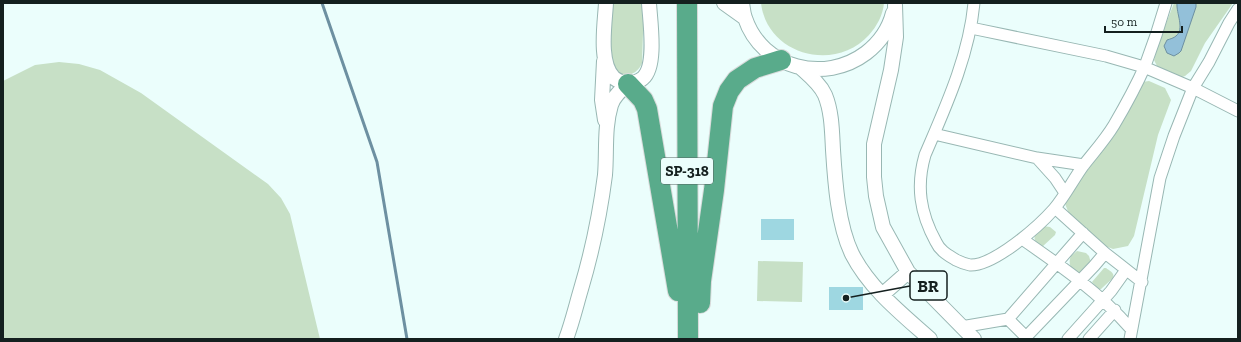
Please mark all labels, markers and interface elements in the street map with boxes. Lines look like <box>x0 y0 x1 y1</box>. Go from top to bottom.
scale bar <box>1105 8 1182 34</box>
text: 50 m <box>1111 15 1138 29</box>
road number: SP-318 <box>661 158 713 184</box>
callout: BR <box>910 271 947 300</box>
text: BR <box>917 276 939 296</box>

